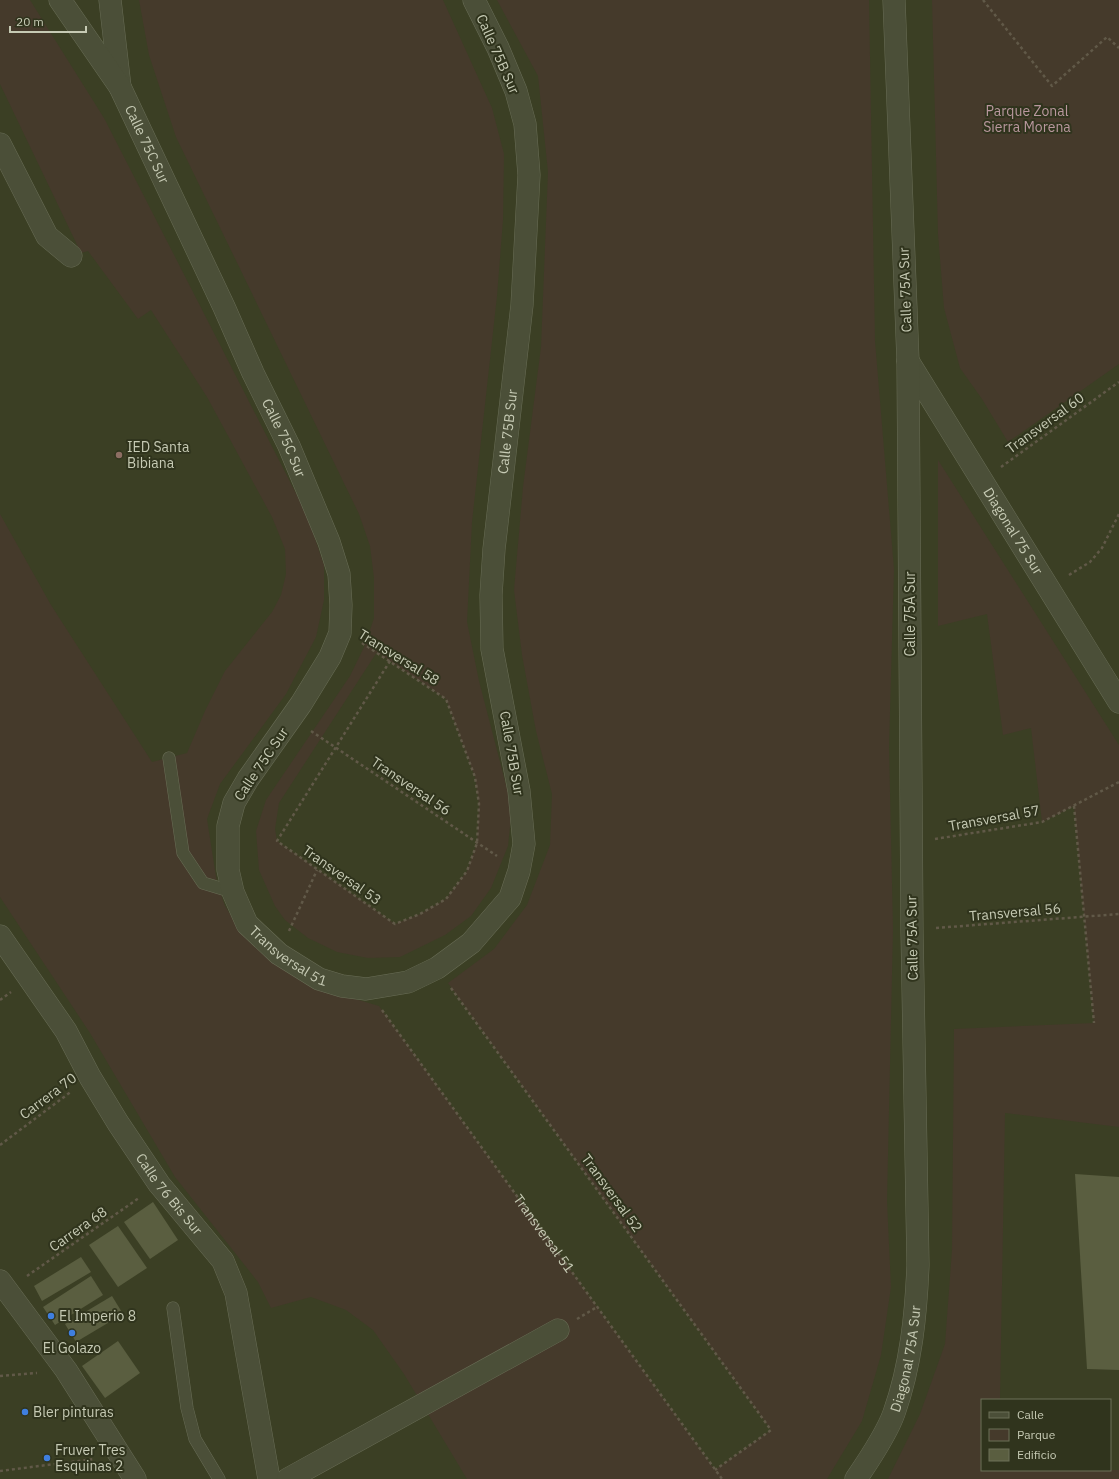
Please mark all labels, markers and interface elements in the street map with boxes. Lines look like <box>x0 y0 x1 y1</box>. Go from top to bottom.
scale bar <box>10 8 86 34</box>
street label: Calle 75B Sur <box>472 11 524 97</box>
text: 20 m <box>16 14 44 29</box>
street label: Calle 75C Sur <box>121 102 173 186</box>
park label: Parque Zonal Sierra Morena <box>983 102 1071 136</box>
street label: Calle 75A Sur <box>895 247 915 333</box>
street label: Calle 75B Sur <box>494 388 521 475</box>
street label: Transversal 60 <box>1002 389 1088 457</box>
street label: Calle 75C Sur <box>258 395 310 480</box>
place label: IED Santa Bibiana <box>127 438 190 472</box>
marker: IED Santa Bibiana <box>114 450 124 460</box>
street label: Diagonal 75 Sur <box>979 484 1047 578</box>
street label: Calle 75A Sur <box>901 571 919 657</box>
street label: Transversal 58 <box>355 625 443 689</box>
street label: Calle 75B Sur <box>496 709 528 797</box>
street label: Calle 75C Sur <box>230 724 292 804</box>
street label: Transversal 56 <box>368 753 454 819</box>
street label: Transversal 57 <box>947 801 1041 835</box>
street label: Transversal 53 <box>299 841 385 909</box>
street label: Calle 75A Sur <box>902 895 922 981</box>
street label: Transversal 56 <box>968 899 1062 925</box>
street label: Transversal 51 <box>246 922 329 990</box>
street label: Carrera 70 <box>16 1069 80 1123</box>
street label: Calle 76 Bis Sur <box>132 1150 207 1239</box>
street label: Transversal 52 <box>578 1150 646 1236</box>
street label: Transversal 51 <box>510 1191 578 1276</box>
street label: Carrera 68 <box>46 1202 110 1256</box>
street label: Diagonal 75A Sur <box>886 1305 925 1414</box>
place label: El Imperio 8 <box>59 1307 136 1325</box>
marker: El Imperio 8 <box>46 1311 56 1321</box>
marker: El Golazo <box>67 1328 77 1338</box>
place label: El Golazo <box>43 1339 101 1357</box>
legend <box>981 1399 1111 1471</box>
place label: Bler pinturas <box>33 1403 114 1421</box>
marker: Bler pinturas <box>20 1407 30 1417</box>
text: Calle <box>1017 1407 1044 1422</box>
text: Parque <box>1017 1427 1056 1442</box>
place label: Fruver Tres Esquinas 2 <box>55 1441 126 1475</box>
text: Edificio <box>1017 1447 1057 1462</box>
marker: Fruver Tres Esquinas 2 <box>42 1453 52 1463</box>

